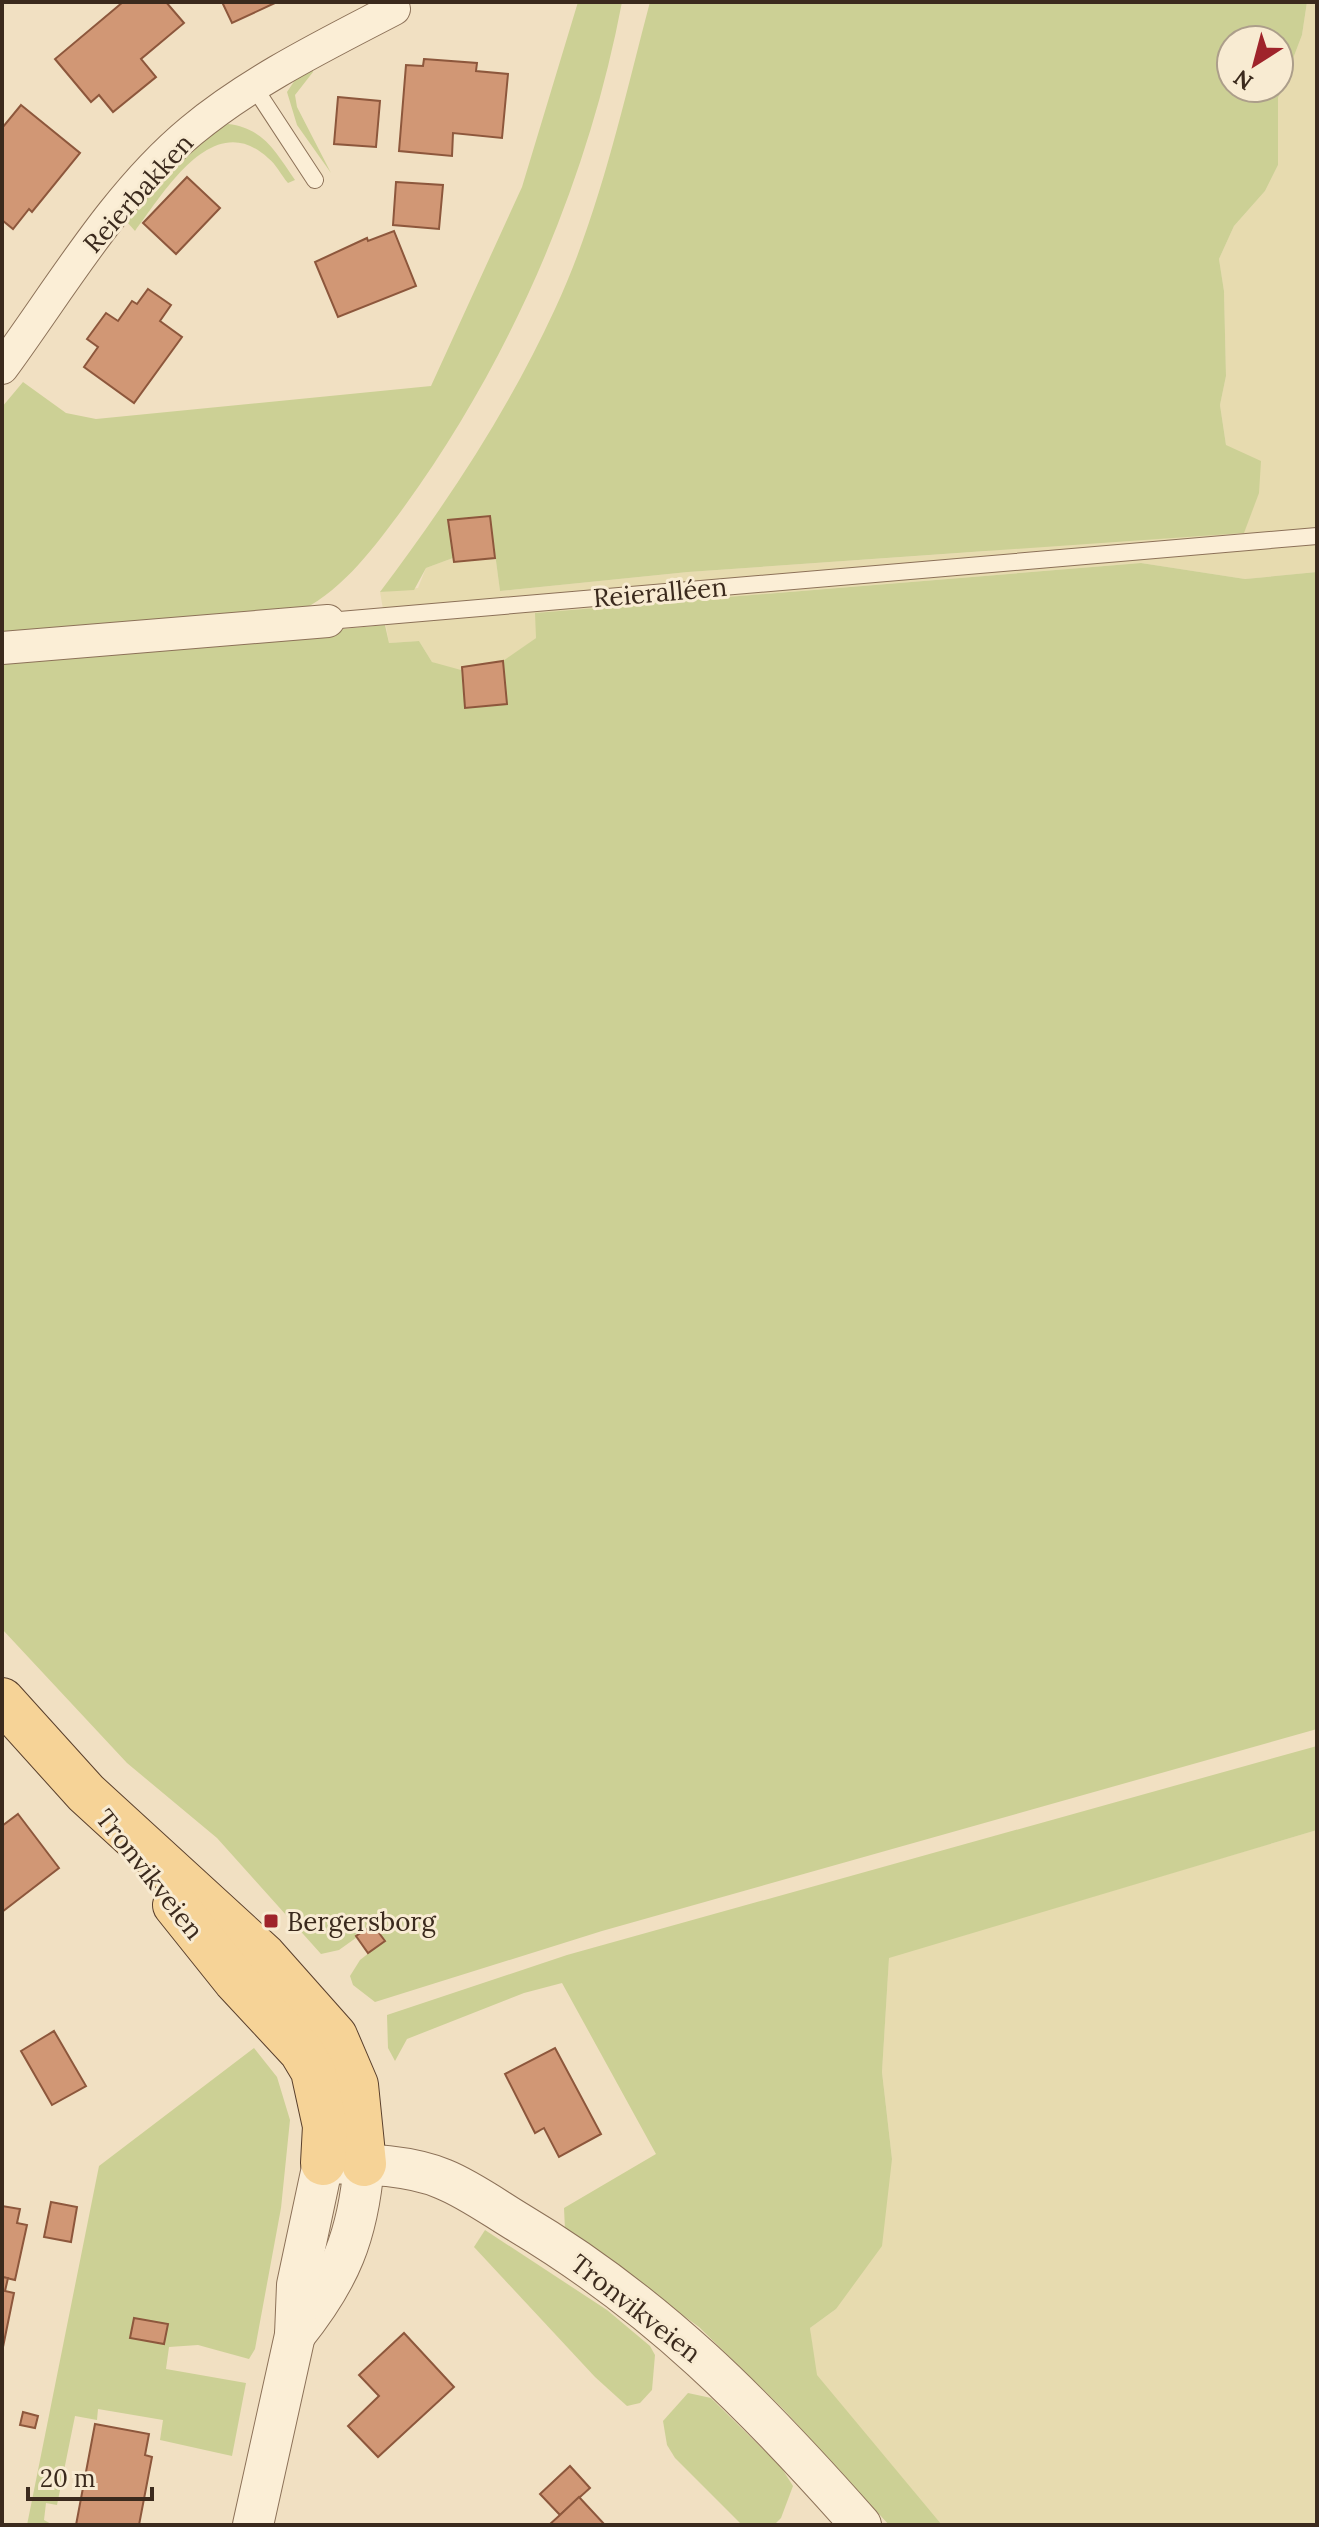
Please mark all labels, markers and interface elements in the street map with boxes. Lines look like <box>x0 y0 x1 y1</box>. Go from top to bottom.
north arrow <box>1215 24 1295 104</box>
text: N <box>1228 64 1258 97</box>
street label: Reierbakken <box>76 127 200 259</box>
street label: Reieralléen <box>592 570 728 614</box>
street label: Tronvikveien <box>89 1802 211 1946</box>
place label: Bergersborg <box>287 1905 436 1938</box>
marker: Bergersborg <box>262 1912 280 1930</box>
street label: Tronvikveien <box>564 2247 708 2369</box>
scale bar <box>28 2451 152 2501</box>
text: 20 m <box>40 2463 96 2494</box>

